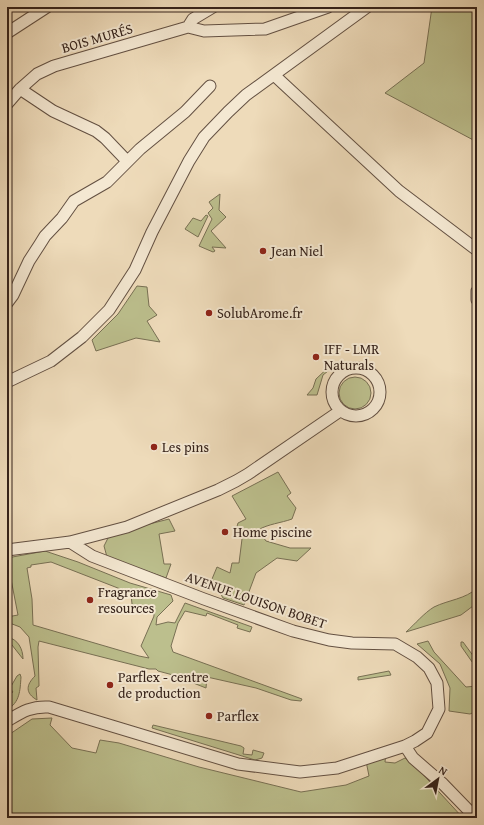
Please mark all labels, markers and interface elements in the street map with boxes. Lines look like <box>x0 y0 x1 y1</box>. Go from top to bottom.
street label: BOIS MURÉS <box>59 18 135 58</box>
place label: Jean Niel <box>269 241 323 261</box>
marker: Jean Niel <box>258 246 268 256</box>
place label: SolubArome.fr <box>217 303 303 323</box>
marker: SolubArome.fr <box>204 308 214 318</box>
place label: IFF - LMR Naturals <box>324 339 380 375</box>
marker: IFF - LMR Naturals <box>311 352 321 362</box>
place label: Les pins <box>162 437 209 457</box>
marker: Les pins <box>149 442 159 452</box>
place label: Home piscine <box>233 522 313 542</box>
marker: Home piscine <box>220 527 230 537</box>
street label: AVENUE LOUISON BOBET <box>183 566 329 634</box>
place label: Fragrance resources <box>98 582 157 618</box>
marker: Fragrance resources <box>85 595 95 605</box>
place label: Parflex - centre de production <box>118 667 209 703</box>
marker: Parflex - centre de production <box>105 680 115 690</box>
place label: Parflex <box>217 706 260 726</box>
marker: Parflex <box>204 711 214 721</box>
north arrow <box>418 759 458 799</box>
text: N <box>436 762 451 780</box>

